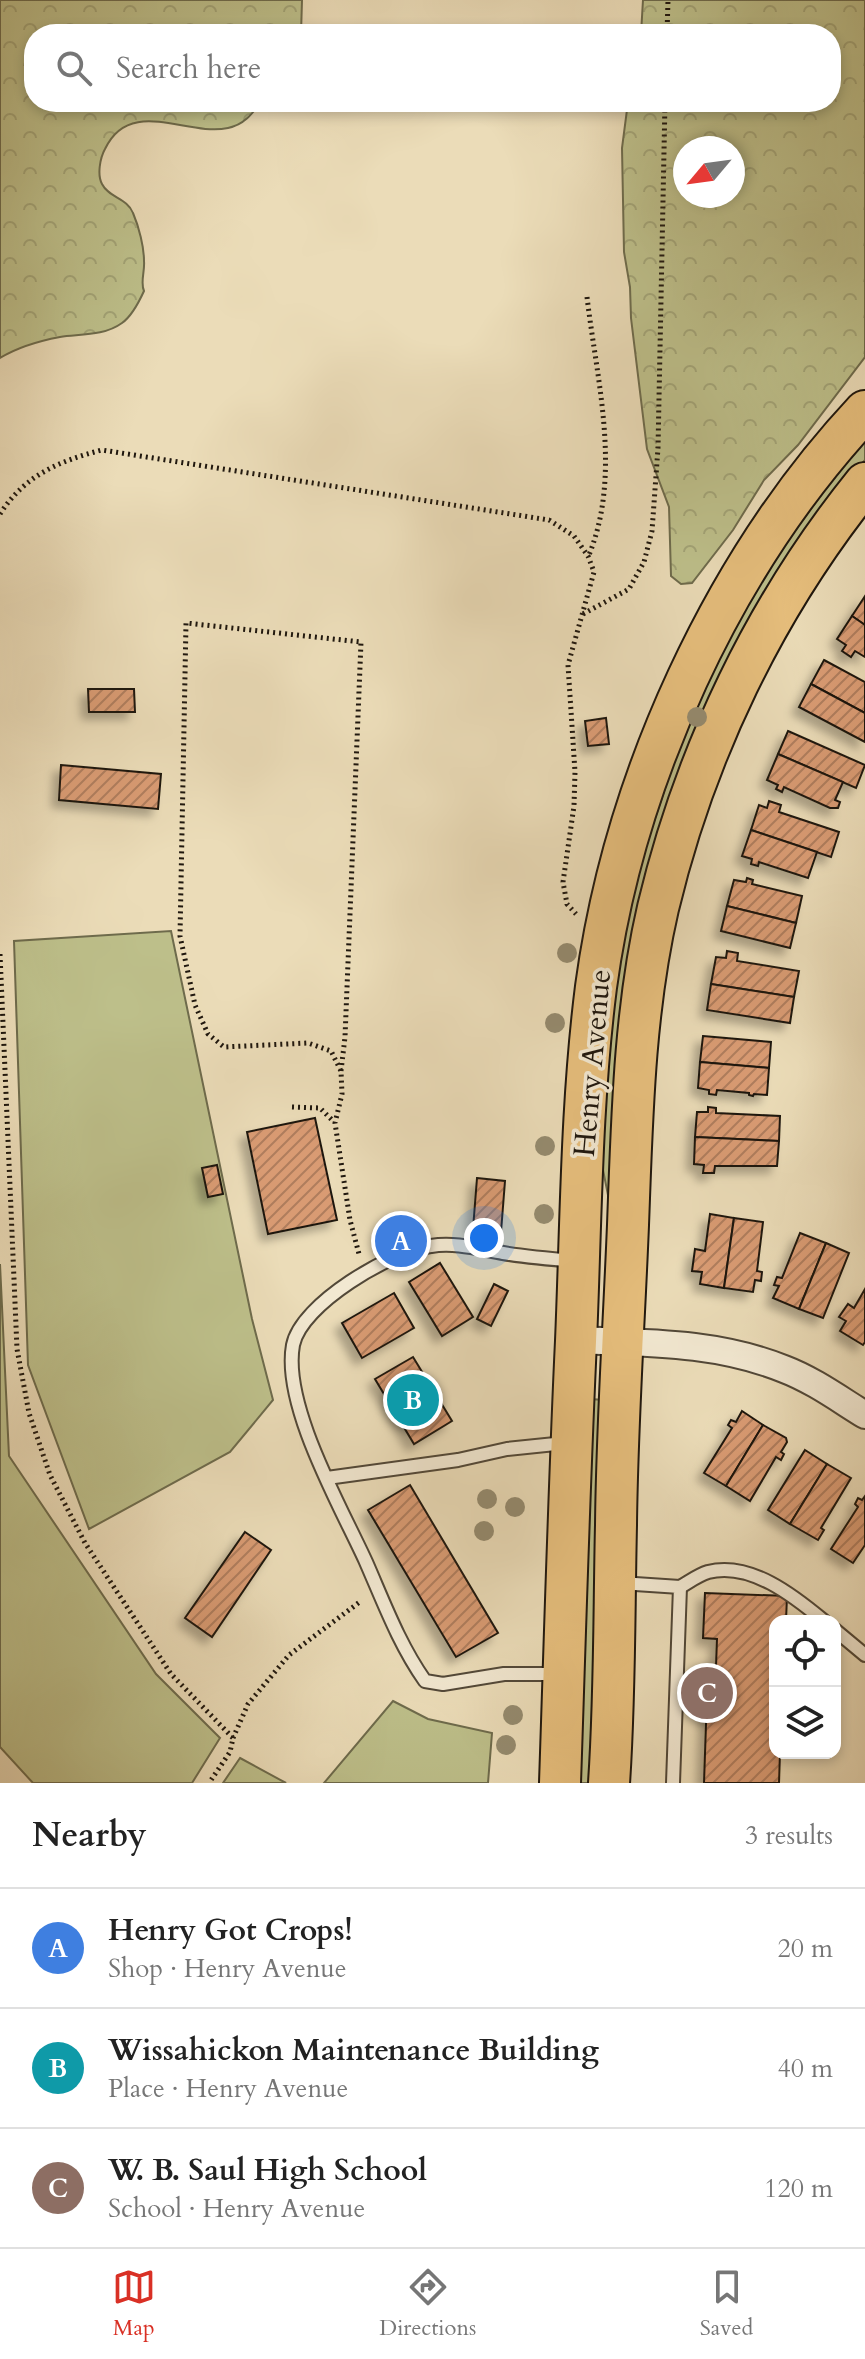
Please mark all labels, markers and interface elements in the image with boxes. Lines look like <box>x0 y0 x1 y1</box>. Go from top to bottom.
search box <box>24 24 841 112</box>
icon: search <box>52 46 96 90</box>
text: Search here <box>116 48 261 89</box>
north arrow <box>673 136 745 208</box>
street label: Henry Avenue <box>564 968 621 1158</box>
pin: A <box>375 1211 427 1271</box>
your location <box>464 1218 504 1258</box>
pin: B <box>387 1370 439 1430</box>
map controls <box>769 1615 841 1759</box>
button: locate <box>769 1615 841 1687</box>
pin: C <box>681 1663 733 1723</box>
button: layers <box>769 1687 841 1759</box>
text: Nearby <box>32 1812 147 1858</box>
text: 3 results <box>745 1818 833 1853</box>
text: Henry Got Crops! <box>108 1910 353 1951</box>
text: A <box>48 1931 68 1966</box>
text: 20 m <box>777 1931 833 1966</box>
text: Shop · Henry Avenue <box>108 1951 347 1986</box>
text: Wissahickon Maintenance Building <box>108 2030 599 2071</box>
text: B <box>49 2051 67 2086</box>
text: 40 m <box>777 2051 833 2086</box>
text: Place · Henry Avenue <box>108 2071 348 2106</box>
text: W. B. Saul High School <box>108 2150 427 2191</box>
text: C <box>48 2171 68 2206</box>
text: 120 m <box>764 2171 833 2206</box>
text: School · Henry Avenue <box>108 2191 365 2226</box>
tab: Map <box>112 2265 156 2343</box>
tab: Directions <box>379 2265 476 2343</box>
tab: Saved <box>700 2265 753 2343</box>

